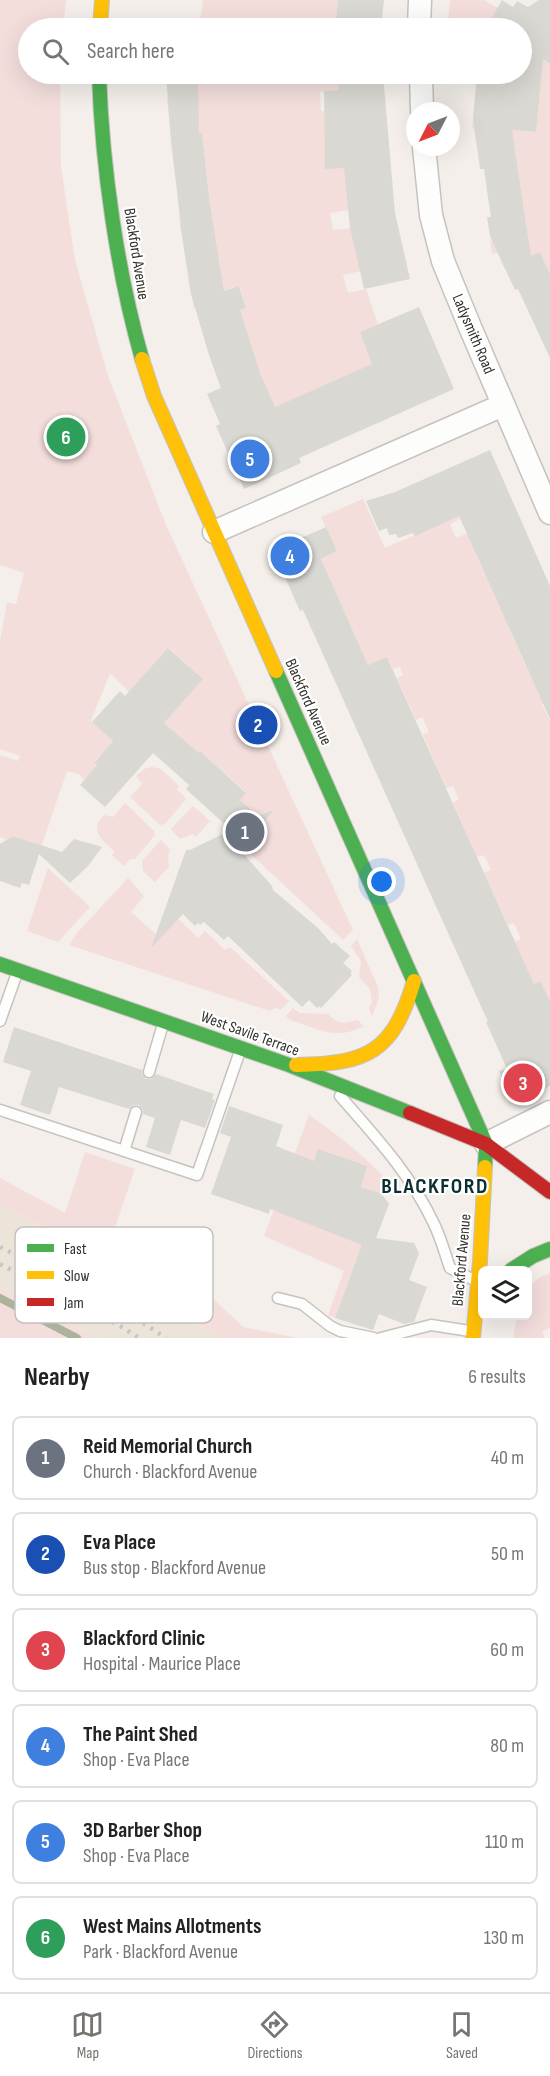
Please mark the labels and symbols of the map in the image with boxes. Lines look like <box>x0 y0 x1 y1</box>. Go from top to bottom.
north arrow <box>406 102 460 156</box>
street label: Blackford Avenue <box>119 207 153 301</box>
street label: Ladysmith Road <box>448 291 498 377</box>
pin: 6 <box>46 414 86 460</box>
pin: 5 <box>230 436 270 482</box>
pin: 4 <box>270 534 310 578</box>
street label: Blackford Avenue <box>281 656 335 748</box>
pin: 2 <box>238 702 278 748</box>
pin: 1 <box>226 810 264 854</box>
your location <box>367 867 396 896</box>
street label: West Savile Terrace <box>198 1007 302 1061</box>
pin: 3 <box>504 1060 542 1106</box>
district label: BLACKFORD <box>381 1173 489 1200</box>
street label: Blackford Avenue <box>449 1213 475 1307</box>
legend <box>15 1227 213 1323</box>
text: Fast <box>64 1240 87 1259</box>
text: Slow <box>64 1267 89 1286</box>
text: Jam <box>63 1294 84 1313</box>

